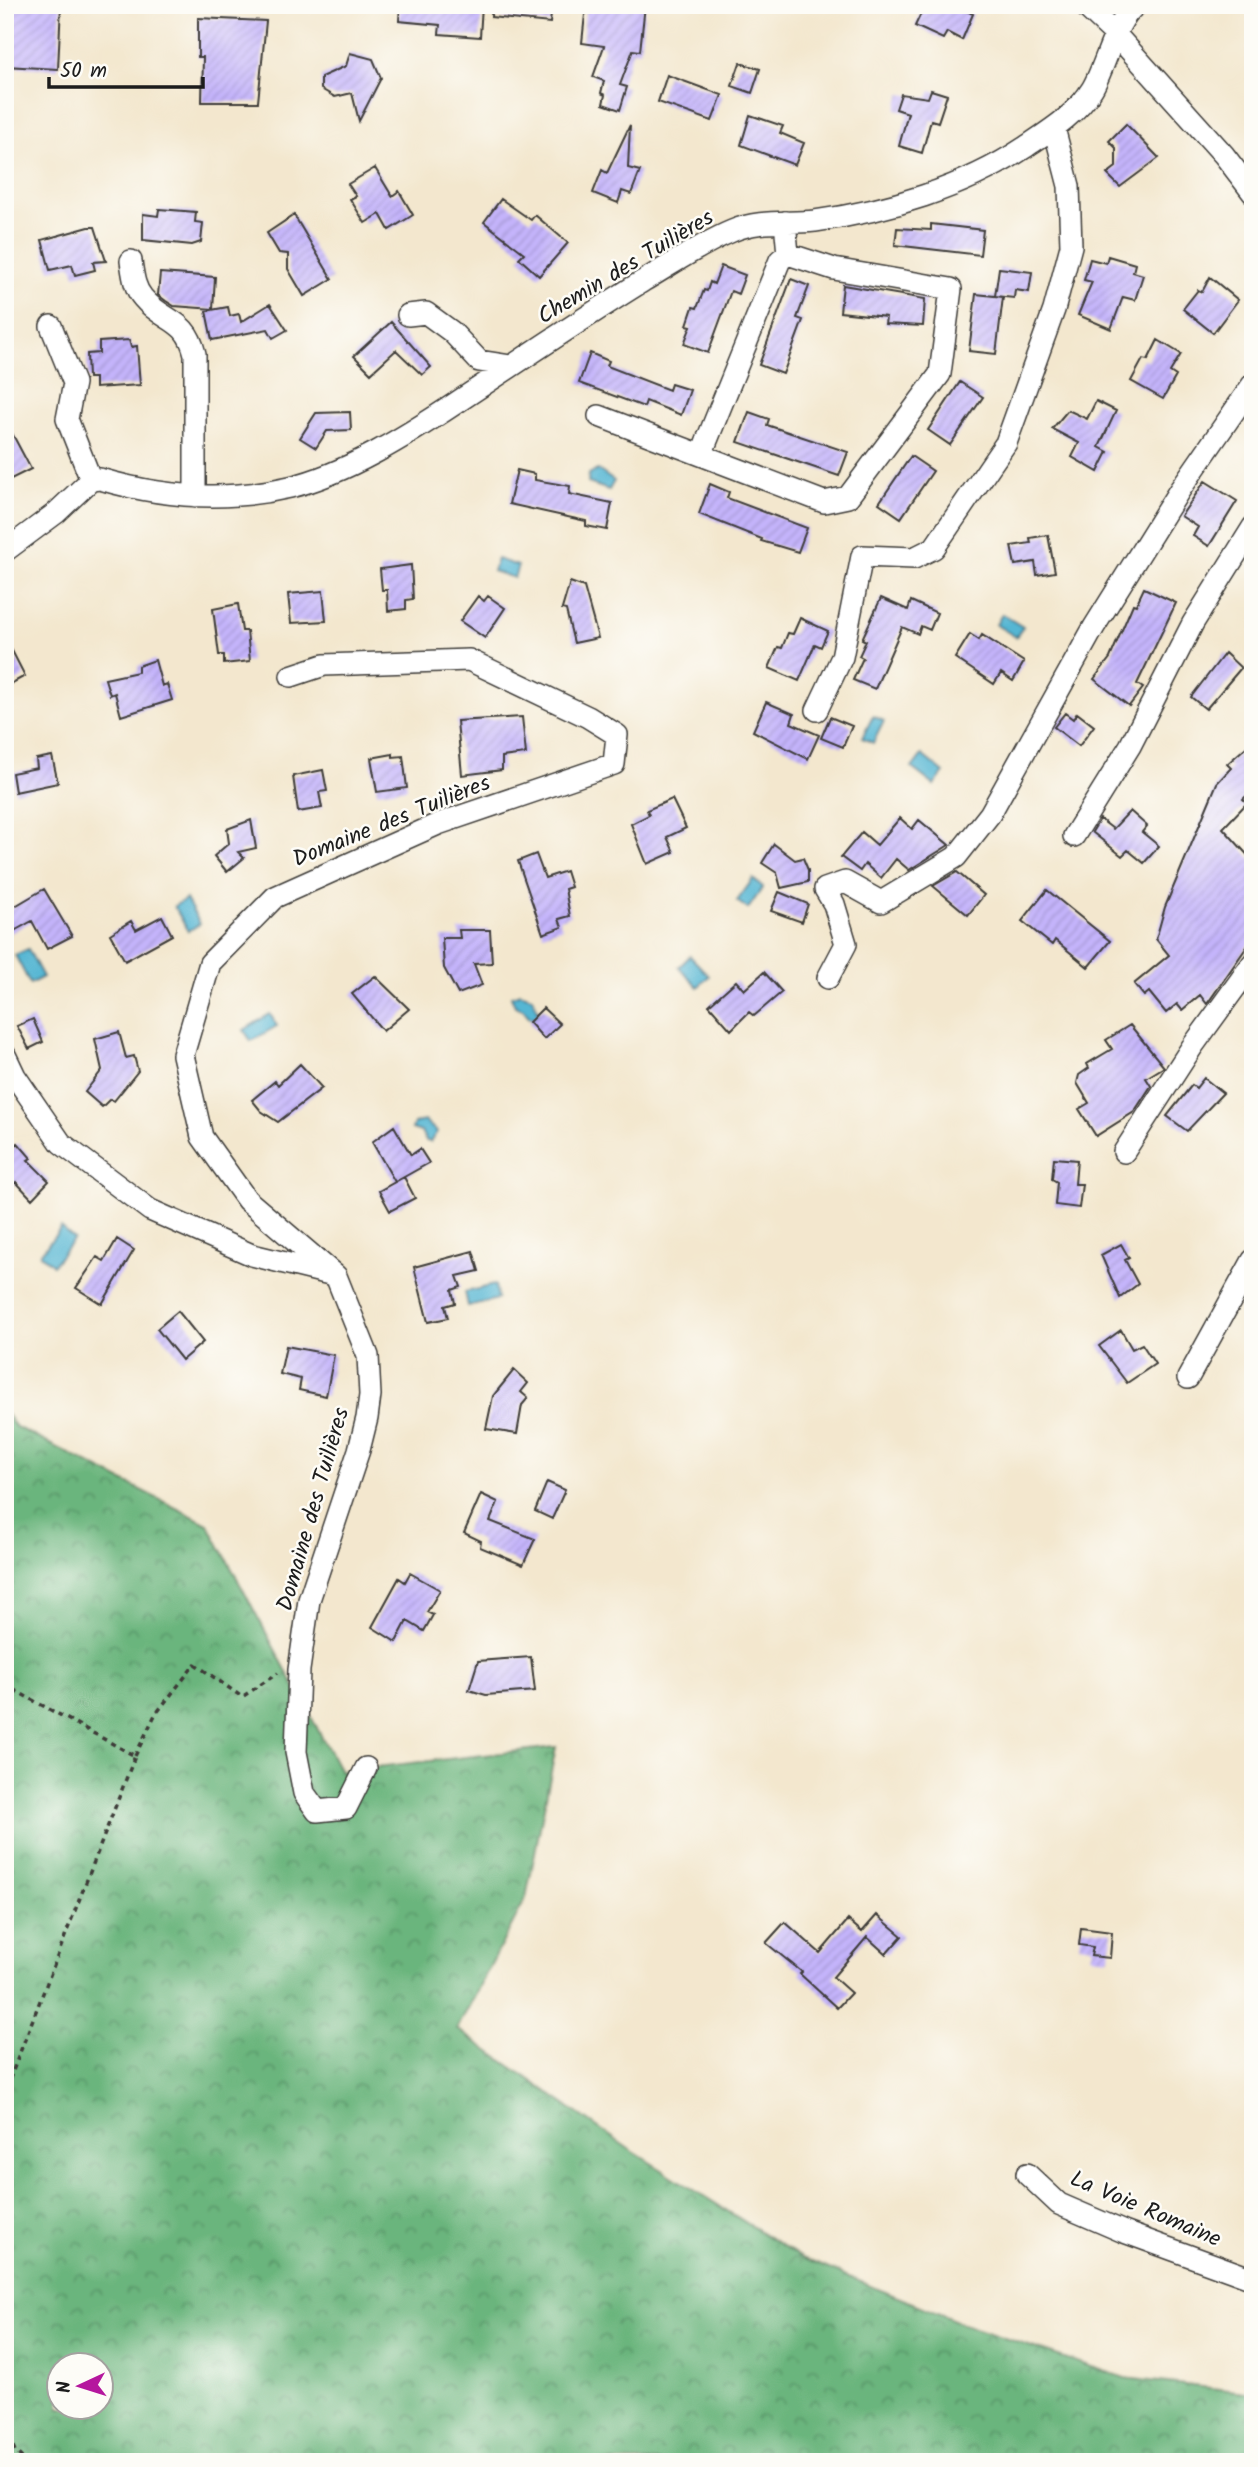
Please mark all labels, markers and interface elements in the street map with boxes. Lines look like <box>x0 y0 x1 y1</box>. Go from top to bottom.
scale bar <box>49 46 203 90</box>
text: 50 m <box>60 55 107 88</box>
street label: Chemin des Tuilières <box>531 201 721 335</box>
street label: Domaine des Tuilières <box>288 766 496 878</box>
street label: Domaine des Tuilières <box>268 1403 360 1616</box>
street label: La Voie Romaine <box>1064 2162 1226 2258</box>
north arrow <box>46 2352 116 2422</box>
text: N <box>50 2380 80 2394</box>

